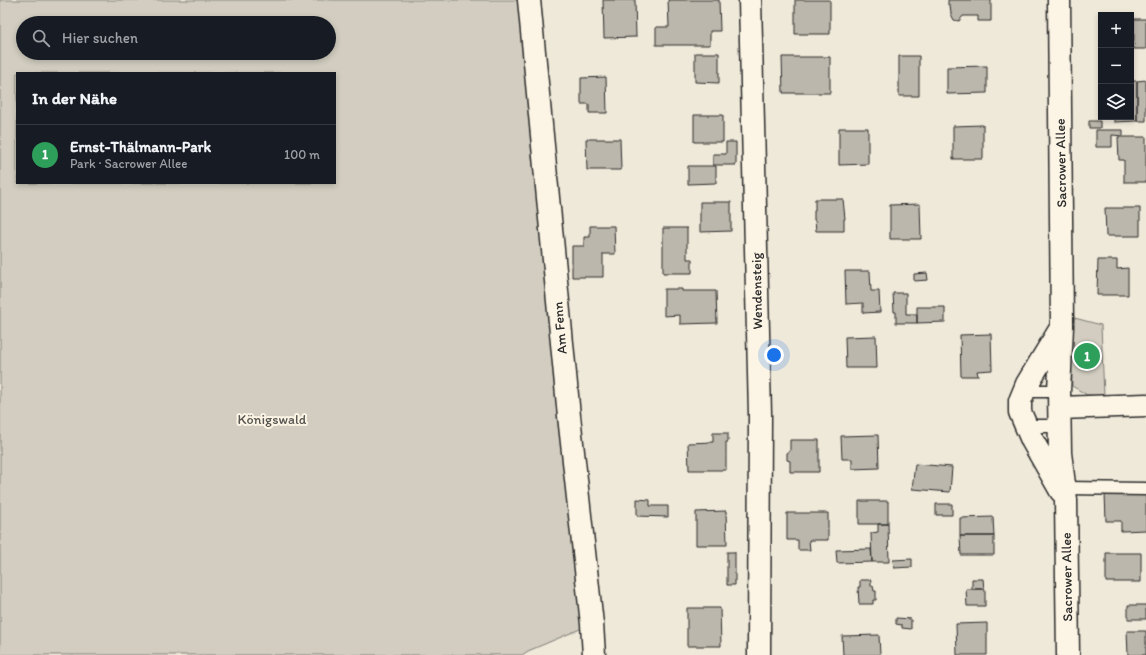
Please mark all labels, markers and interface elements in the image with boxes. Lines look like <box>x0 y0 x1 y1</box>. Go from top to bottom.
map controls <box>1098 12 1134 120</box>
button: + <box>1098 12 1134 48</box>
search box <box>16 16 336 60</box>
icon: search <box>30 27 52 49</box>
text: Hier suchen <box>62 29 138 47</box>
button: − <box>1098 48 1134 84</box>
button: layers <box>1098 84 1134 120</box>
text: In der Nähe <box>32 88 117 108</box>
street label: Sacrower Allee <box>1052 118 1070 208</box>
text: Ernst-Thälmann-Park <box>70 138 211 156</box>
text: 1 <box>42 147 48 162</box>
text: 100 m <box>284 147 320 162</box>
text: Park · Sacrower Allee <box>70 156 187 171</box>
street label: Wendensteig <box>748 251 766 330</box>
street label: Am Fenn <box>549 301 571 355</box>
pin: 1 <box>1074 341 1100 371</box>
your location <box>764 345 784 365</box>
park label: Königswald <box>238 411 307 428</box>
street label: Sacrower Allee <box>1058 532 1076 622</box>

